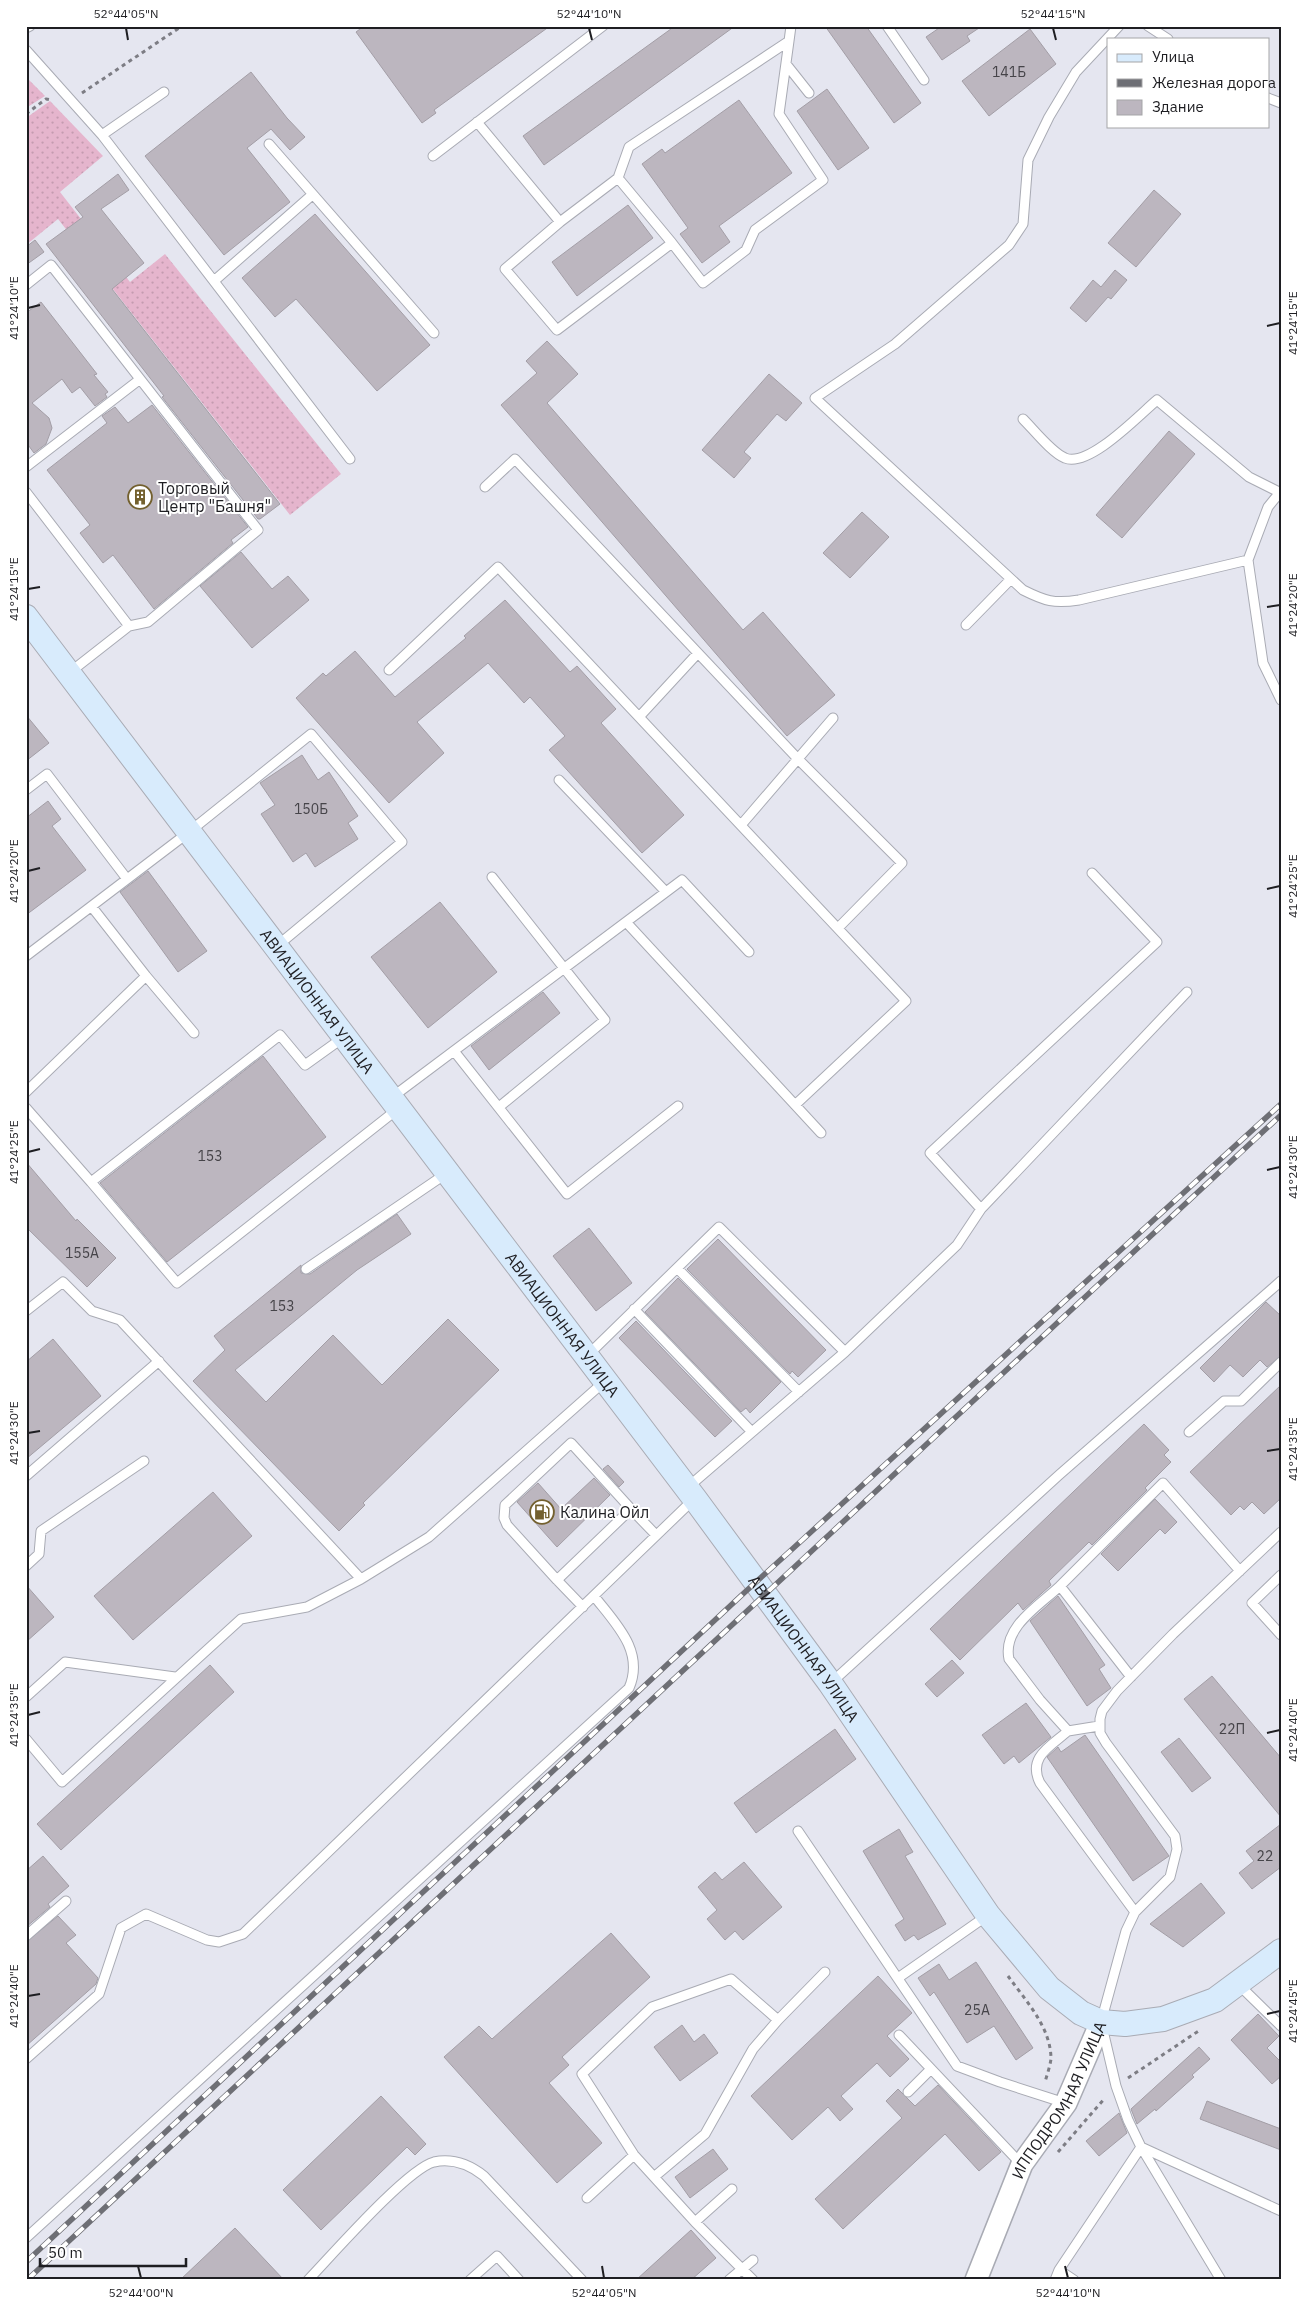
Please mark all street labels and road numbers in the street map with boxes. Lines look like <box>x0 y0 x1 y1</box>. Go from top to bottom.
street label: АВИАЦИОННАЯ УЛИЦА <box>256 925 379 1077</box>
street label: АВИАЦИОННАЯ УЛИЦА <box>501 1248 624 1401</box>
street label: АВИАЦИОННАЯ УЛИЦА <box>744 1571 864 1726</box>
street label: ИППОДРОМНАЯ УЛИЦА <box>1007 2018 1110 2182</box>

